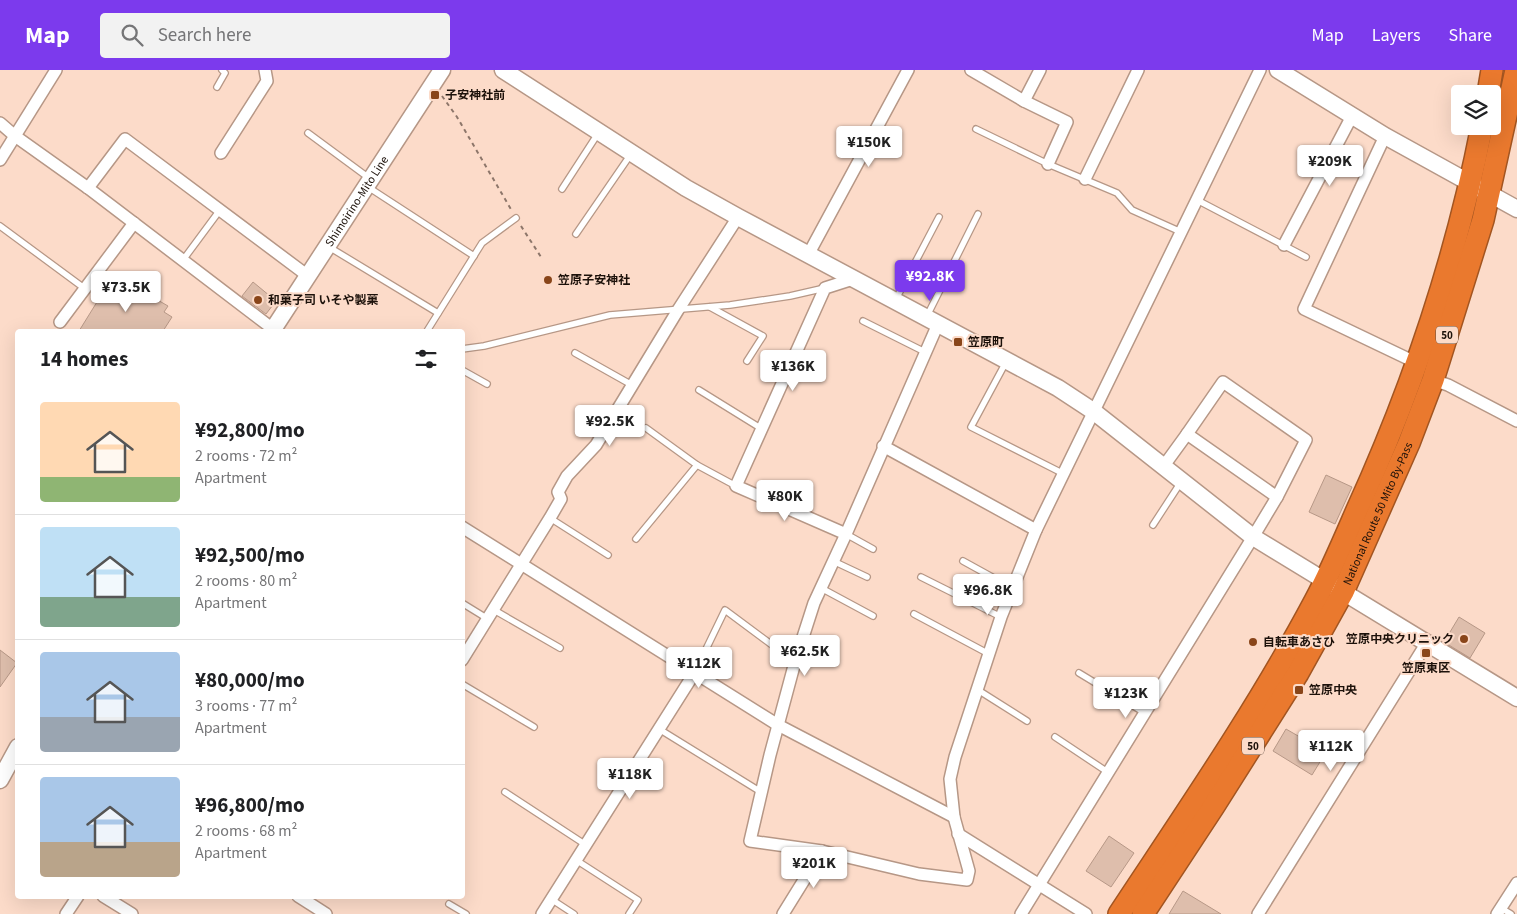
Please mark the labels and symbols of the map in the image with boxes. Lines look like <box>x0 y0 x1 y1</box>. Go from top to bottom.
place label: 子安神社前 <box>445 87 505 104</box>
marker: 子安神社前 <box>429 89 441 101</box>
pin: ¥150K <box>834 126 904 168</box>
pin: ¥209K <box>1295 144 1365 187</box>
street label: Shimoirino-Mito Line <box>321 152 392 250</box>
pin: ¥92.8K <box>889 260 971 302</box>
pin: ¥73.5K <box>85 270 167 313</box>
place label: 笠原子安神社 <box>557 272 630 289</box>
marker: 笠原子安神社 <box>542 274 554 286</box>
place label: 和菓子司 いそや製菓 <box>268 292 378 309</box>
marker: 和菓子司 いそや製菓 <box>252 294 264 306</box>
road number: 50 <box>1436 326 1458 344</box>
place label: 笠原町 <box>967 334 1004 351</box>
marker: 笠原町 <box>952 336 964 348</box>
pin: ¥136K <box>758 350 828 392</box>
pin: ¥92.5K <box>569 404 651 447</box>
street label: National Route 50 Mito By-Pass <box>1339 439 1417 588</box>
pin: ¥80K <box>755 480 815 522</box>
pin: ¥96.8K <box>947 574 1029 616</box>
place label: 笠原中央クリニック <box>1345 631 1454 648</box>
marker: 笠原中央クリニック <box>1458 633 1470 645</box>
pin: ¥62.5K <box>764 634 846 677</box>
place label: 自転車あさひ <box>1263 634 1335 651</box>
marker: 自転車あさひ <box>1247 636 1259 648</box>
pin: ¥112K <box>664 646 734 689</box>
marker: 笠原東区 <box>1420 647 1432 659</box>
place label: 笠原東区 <box>1401 660 1450 677</box>
pin: ¥123K <box>1091 676 1161 719</box>
place label: 笠原中央 <box>1308 682 1357 699</box>
marker: 笠原中央 <box>1293 684 1305 696</box>
pin: ¥112K <box>1296 730 1366 772</box>
road number: 50 <box>1242 738 1264 754</box>
pin: ¥118K <box>595 758 665 800</box>
pin: ¥201K <box>779 846 849 889</box>

